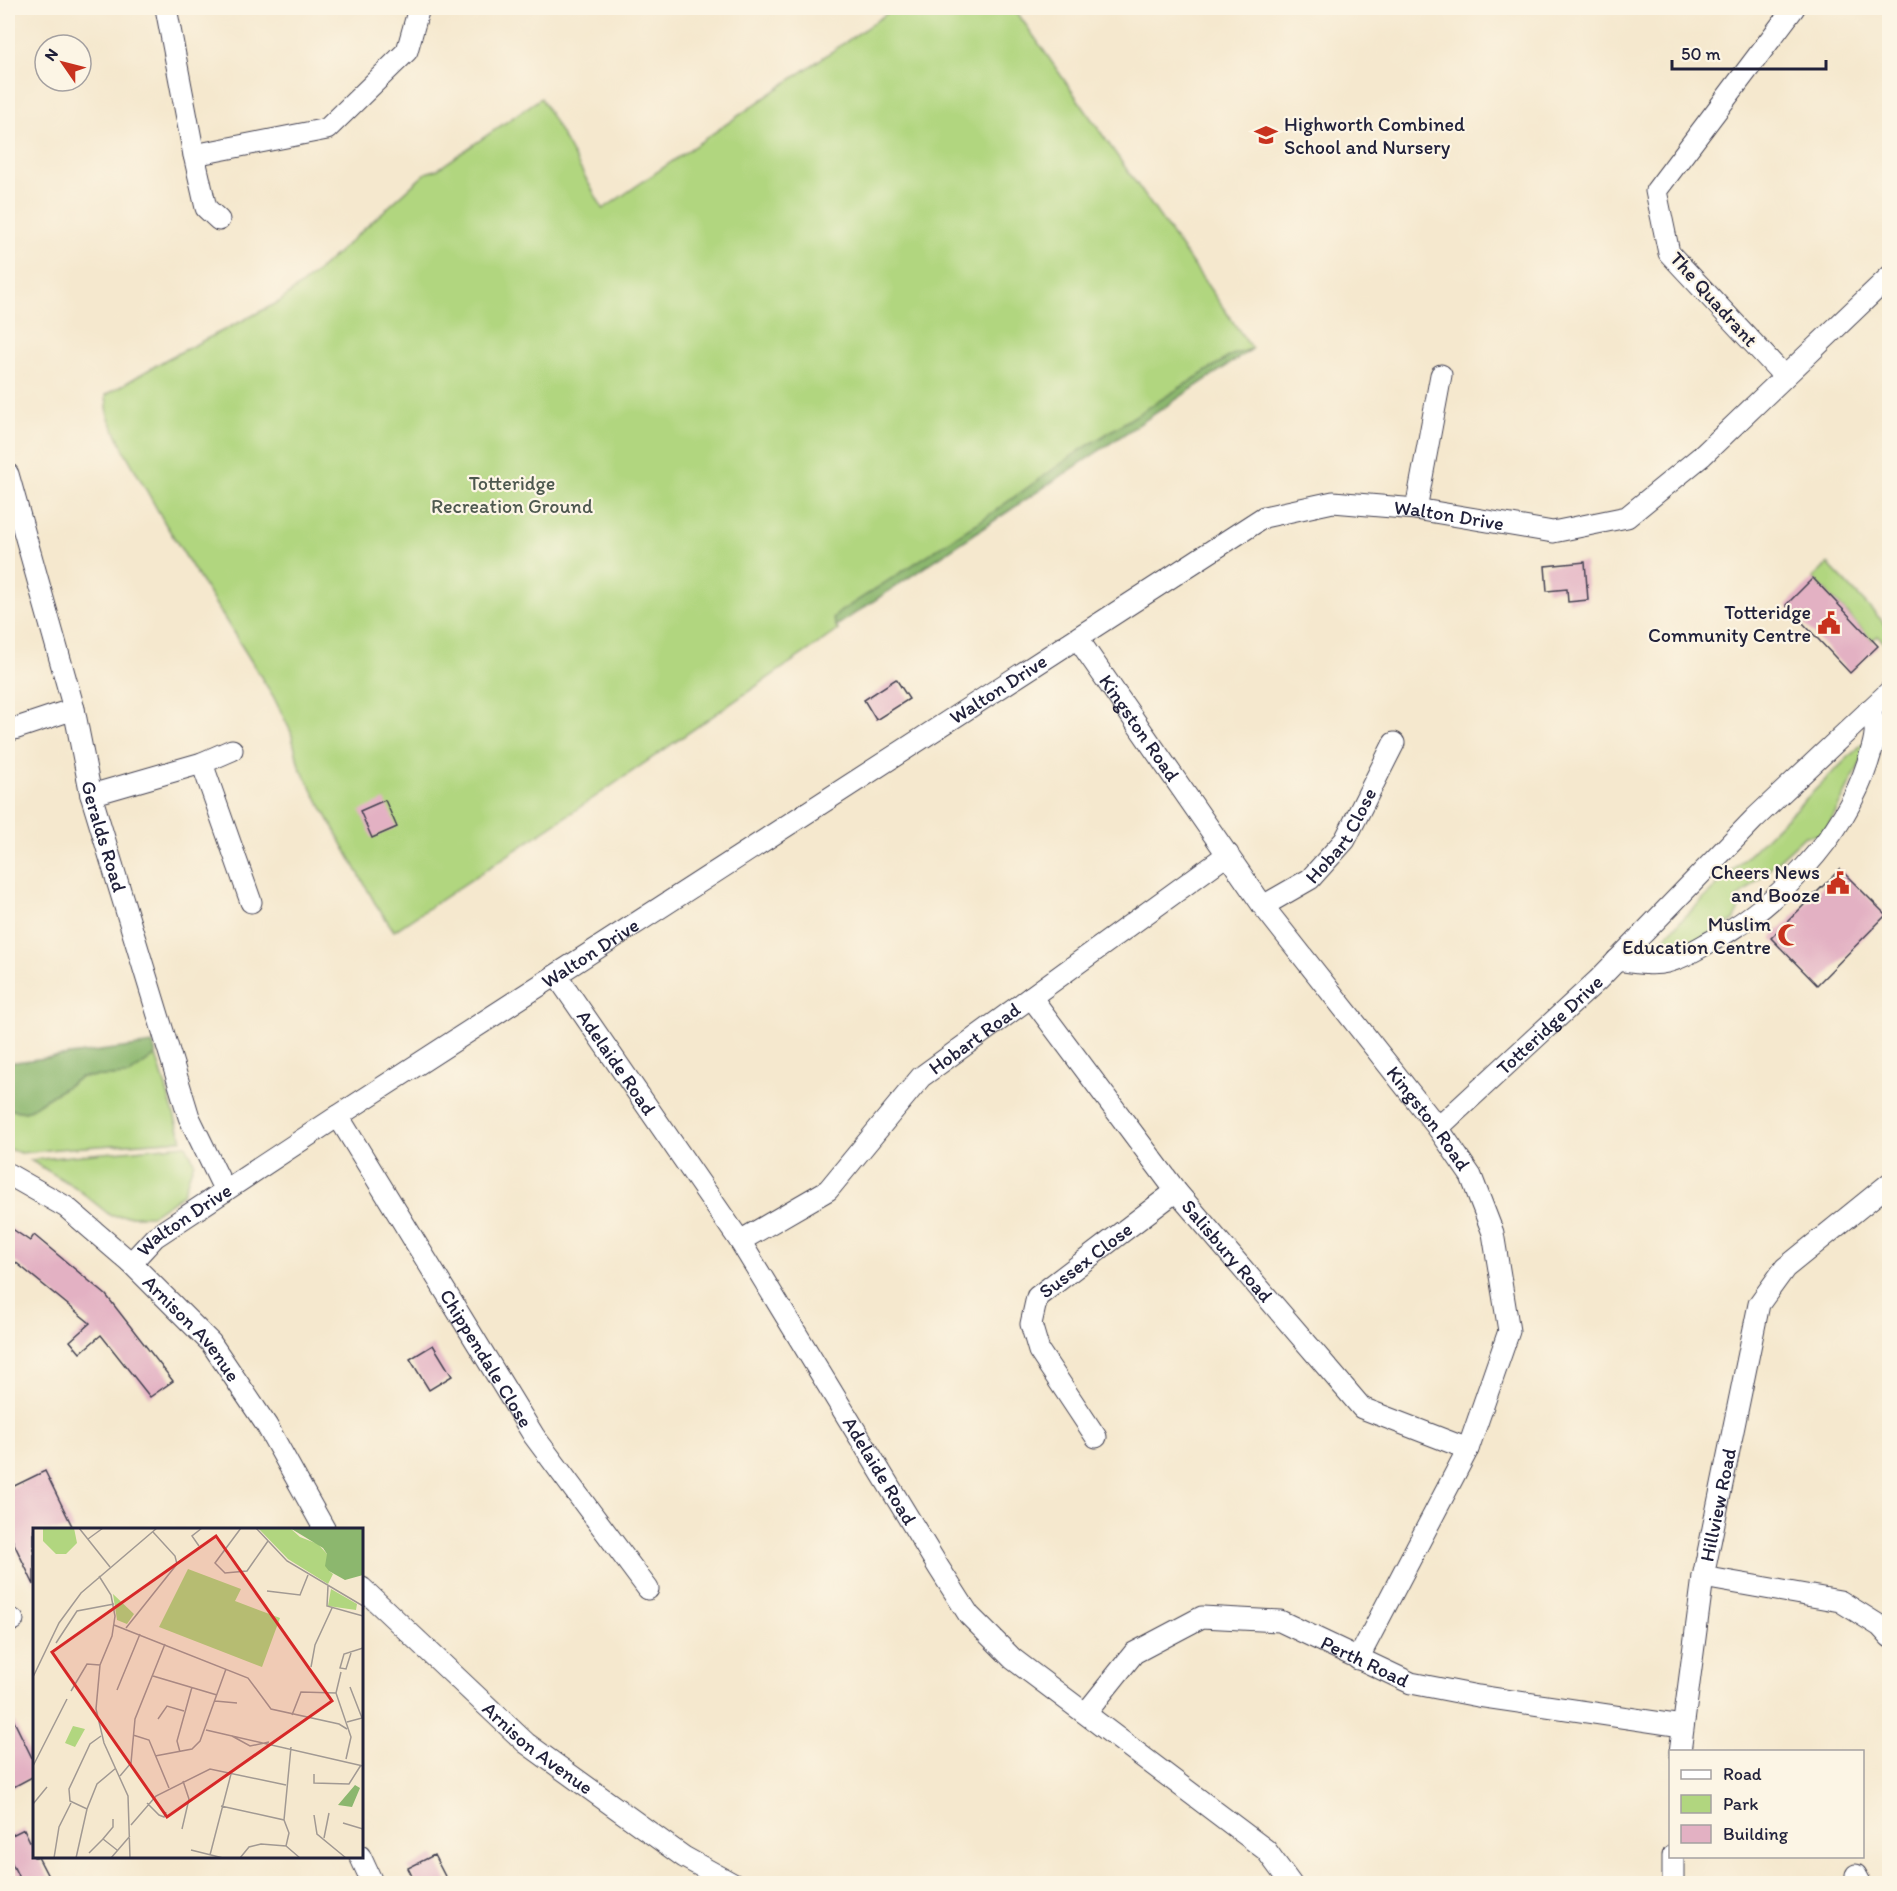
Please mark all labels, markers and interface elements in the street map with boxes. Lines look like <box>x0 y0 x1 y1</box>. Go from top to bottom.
north arrow <box>33 33 93 93</box>
scale bar <box>1672 33 1826 71</box>
text: 50 m <box>1681 43 1721 65</box>
text: N <box>40 45 62 65</box>
place label: Highworth Combined School and Nursery <box>1284 112 1465 159</box>
school or university icon: Highworth Combined School and Nursery <box>1253 122 1279 148</box>
street label: The Quadrant <box>1665 247 1763 352</box>
park label: Totteridge Recreation Ground <box>431 471 593 518</box>
street label: Walton Drive <box>1393 495 1506 536</box>
place label: Totteridge Community Centre <box>1648 600 1811 647</box>
public building icon: Totteridge Community Centre <box>1816 610 1842 636</box>
street label: Walton Drive <box>945 649 1051 729</box>
street label: Kingston Road <box>1094 670 1185 786</box>
street label: Geralds Road <box>77 779 132 895</box>
street label: Hobart Close <box>1300 784 1381 888</box>
place label: Cheers News and Booze <box>1711 860 1820 907</box>
public building icon: Cheers News and Booze <box>1825 870 1851 896</box>
place label: Muslim Education Centre <box>1622 912 1771 959</box>
street label: Walton Drive <box>537 913 643 993</box>
mosque icon: Muslim Education Centre <box>1776 922 1802 948</box>
street label: Totteridge Drive <box>1491 970 1608 1080</box>
street label: Hobart Road <box>924 997 1025 1080</box>
street label: Adelaide Road <box>572 1005 661 1120</box>
street label: Kingston Road <box>1382 1061 1476 1175</box>
street label: Walton Drive <box>131 1178 236 1261</box>
street label: Salisbury Road <box>1177 1195 1278 1307</box>
street label: Sussex Close <box>1034 1217 1137 1303</box>
street label: Arnison Avenue <box>138 1270 246 1386</box>
street label: Chippendale Close <box>435 1284 538 1432</box>
street label: Adelaide Road <box>838 1412 922 1529</box>
street label: Hillview Road <box>1694 1446 1741 1564</box>
inset map <box>33 1528 363 1858</box>
street label: Perth Road <box>1317 1630 1413 1692</box>
street label: Arnison Avenue <box>478 1696 598 1799</box>
legend <box>1669 1750 1864 1858</box>
text: Road <box>1723 1763 1762 1785</box>
text: Park <box>1723 1793 1758 1815</box>
text: Building <box>1723 1823 1789 1845</box>

